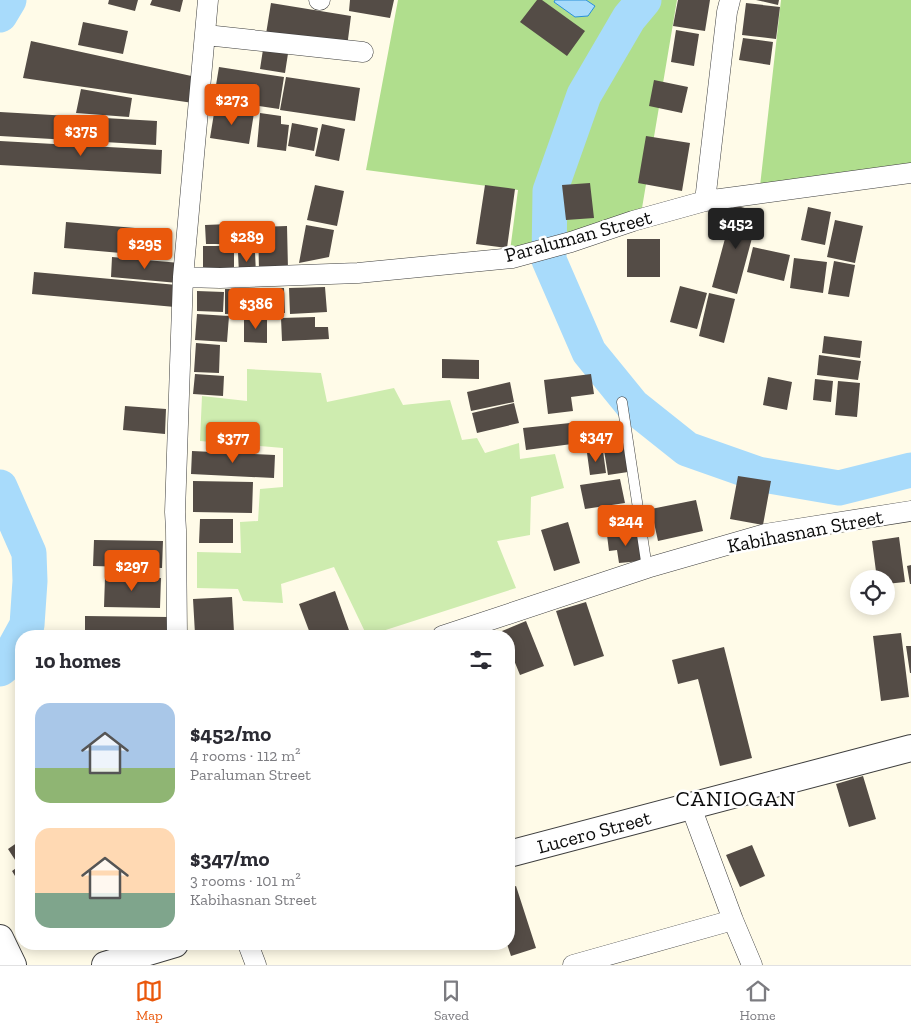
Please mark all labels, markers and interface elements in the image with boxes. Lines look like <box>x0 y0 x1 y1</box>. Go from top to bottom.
pin: $273 <box>202 84 262 126</box>
text: $273 <box>216 90 248 109</box>
pin: $375 <box>51 114 111 157</box>
text: $375 <box>65 121 97 140</box>
street label: Paraluman Street <box>502 205 655 267</box>
pin: $452 <box>706 208 766 250</box>
text: $452 <box>719 214 753 233</box>
pin: $289 <box>217 220 277 263</box>
text: $289 <box>230 227 264 246</box>
pin: $295 <box>115 228 175 270</box>
text: $295 <box>128 234 162 253</box>
pin: $386 <box>226 288 286 330</box>
text: $386 <box>239 294 273 313</box>
pin: $347 <box>566 420 626 463</box>
pin: $377 <box>203 422 263 464</box>
text: $347 <box>579 427 613 446</box>
text: $377 <box>217 428 249 447</box>
pin: $244 <box>596 504 656 547</box>
street label: Kabihasnan Street <box>725 504 886 558</box>
text: $244 <box>609 511 643 530</box>
pin: $297 <box>102 550 162 592</box>
text: $297 <box>116 556 148 575</box>
map controls <box>850 570 895 615</box>
button: locate <box>850 570 895 615</box>
icon: filters <box>467 646 495 674</box>
text: 10 homes <box>35 648 121 673</box>
text: $452/mo <box>190 721 271 746</box>
icon: home <box>75 723 135 783</box>
text: 4 rooms · 112 m² <box>190 746 301 765</box>
text: Paraluman Street <box>190 765 311 784</box>
district label: CANIOGAN <box>675 785 797 812</box>
street label: Lucero Street <box>535 805 654 859</box>
text: $347/mo <box>190 846 270 871</box>
icon: home <box>75 848 135 908</box>
text: 3 rooms · 101 m² <box>190 871 301 890</box>
text: Kabihasnan Street <box>190 890 317 909</box>
tab: Map <box>135 977 163 1024</box>
tab: Saved <box>434 977 469 1024</box>
tab: Home <box>740 977 776 1024</box>

